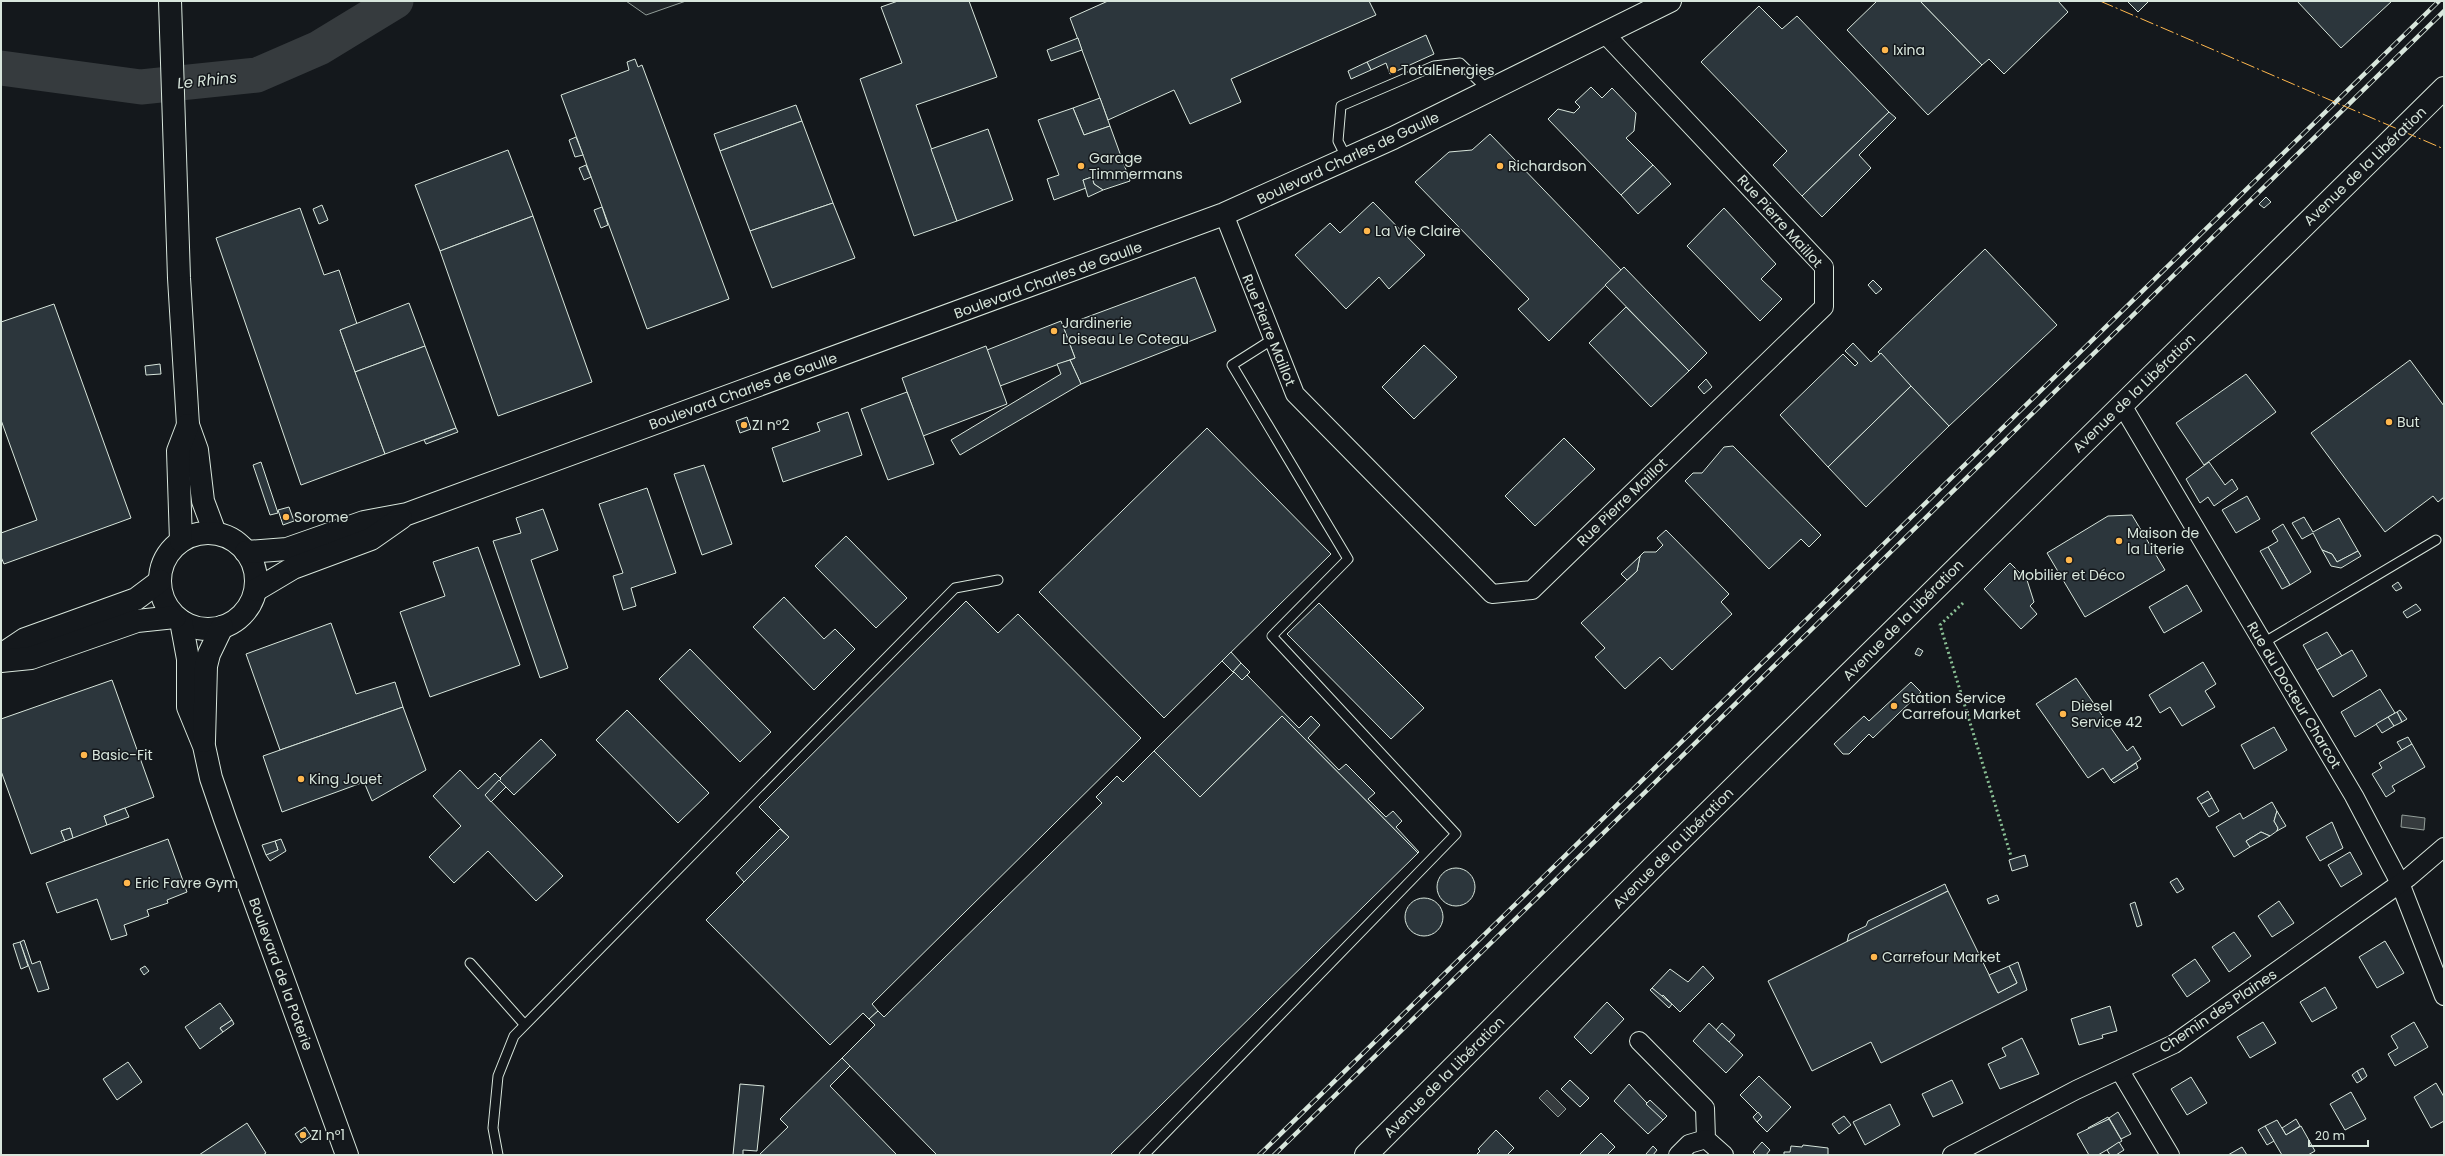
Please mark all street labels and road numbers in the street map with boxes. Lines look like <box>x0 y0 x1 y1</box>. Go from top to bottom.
street label: Avenue de la Libération <box>2299 102 2431 230</box>
street label: Boulevard Charles de Gaulle <box>1254 107 1443 209</box>
street label: Rue Pierre Maillot <box>1733 170 1827 272</box>
street label: Boulevard Charles de Gaulle <box>951 237 1145 323</box>
street label: Rue Pierre Maillot <box>1237 271 1301 389</box>
street label: Avenue de la Libération <box>2068 329 2200 457</box>
street label: Boulevard Charles de Gaulle <box>646 348 840 434</box>
street label: Rue Pierre Maillot <box>1572 454 1672 550</box>
street label: Avenue de la Libération <box>1838 555 1968 685</box>
street label: Rue du Docteur Charcot <box>2242 618 2346 772</box>
street label: Avenue de la Libération <box>1608 783 1738 913</box>
street label: Boulevard de la Poterie <box>244 895 318 1053</box>
street label: Chemin des Plaines <box>2155 964 2281 1058</box>
street label: Avenue de la Libération <box>1379 1012 1509 1142</box>

